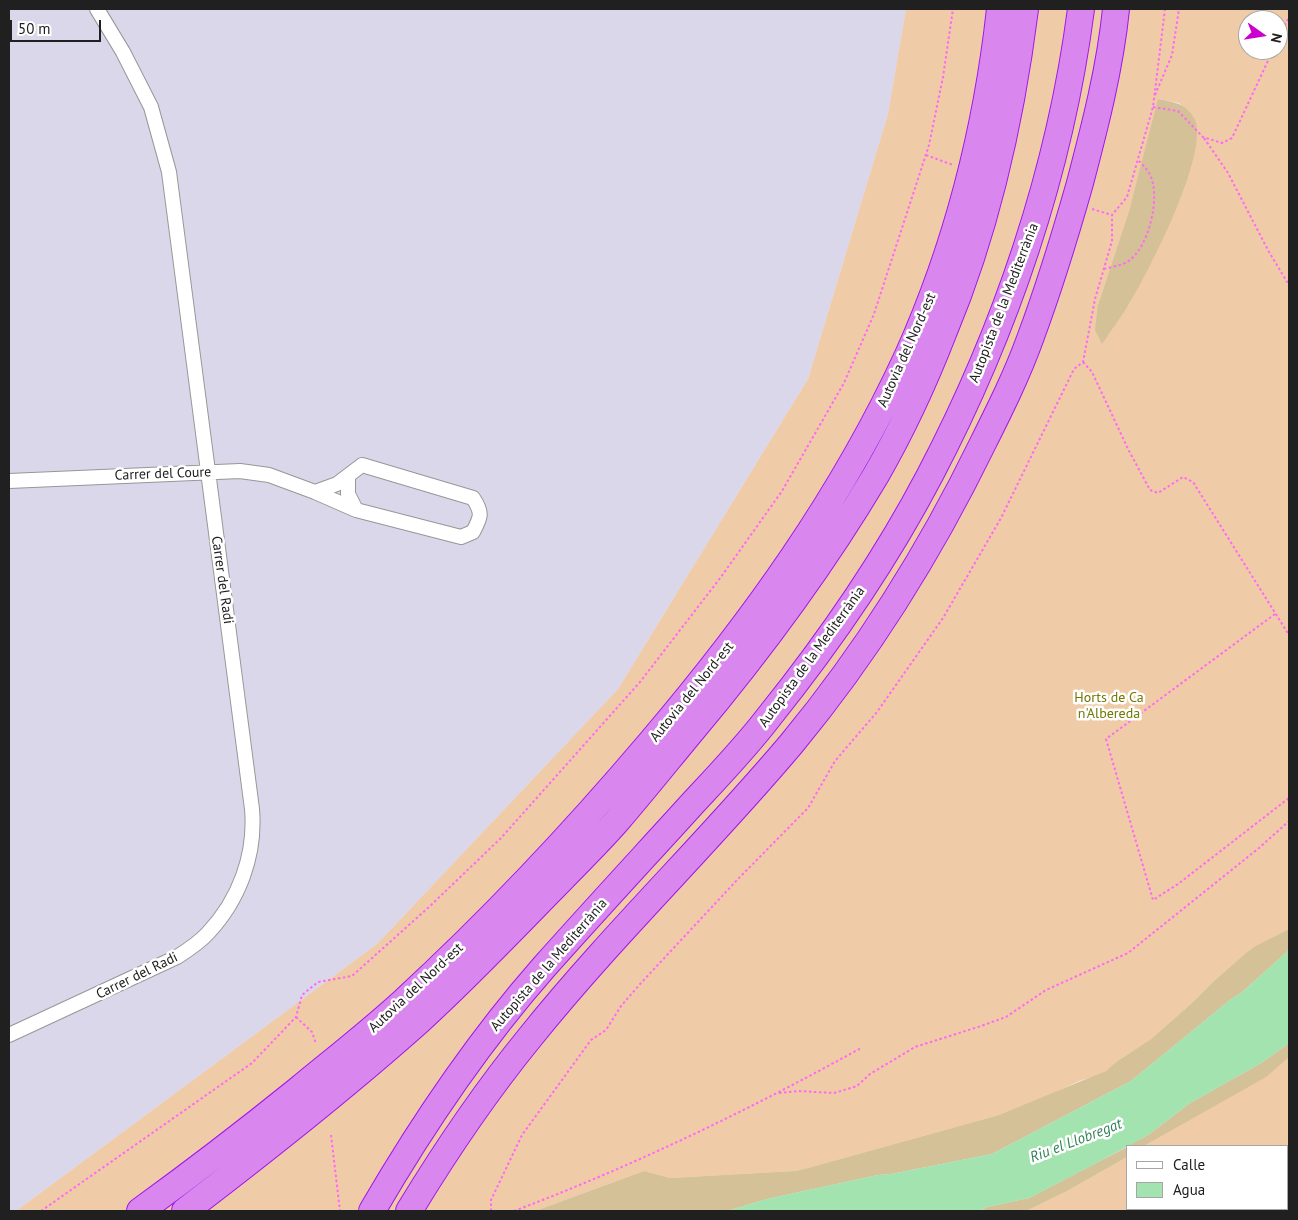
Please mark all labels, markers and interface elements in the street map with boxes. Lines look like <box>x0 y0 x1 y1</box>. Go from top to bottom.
scale bar <box>12 10 104 42</box>
north arrow <box>1238 10 1288 60</box>
text: 50 m <box>18 19 51 38</box>
text: N <box>1267 32 1286 45</box>
street label: Autopista de la Mediterrània <box>966 221 1042 385</box>
street label: Autovia del Nord-est <box>874 290 940 410</box>
street label: Carrer del Coure <box>114 464 212 484</box>
street label: Carrer del Radi <box>208 535 236 625</box>
street label: Autopista de la Mediterrània <box>755 583 869 731</box>
street label: Autovia del Nord-est <box>647 639 737 745</box>
park label: Horts de Ca n'Albereda <box>1074 690 1144 722</box>
street label: Autopista de la Mediterrània <box>487 895 611 1035</box>
street label: Autovia del Nord-est <box>365 940 467 1036</box>
street label: Carrer del Radi <box>93 949 181 1003</box>
water label: Riu el Llobregat <box>1028 1115 1124 1167</box>
legend <box>1126 1145 1288 1210</box>
text: Calle <box>1173 1155 1205 1174</box>
text: Agua <box>1173 1180 1205 1199</box>

